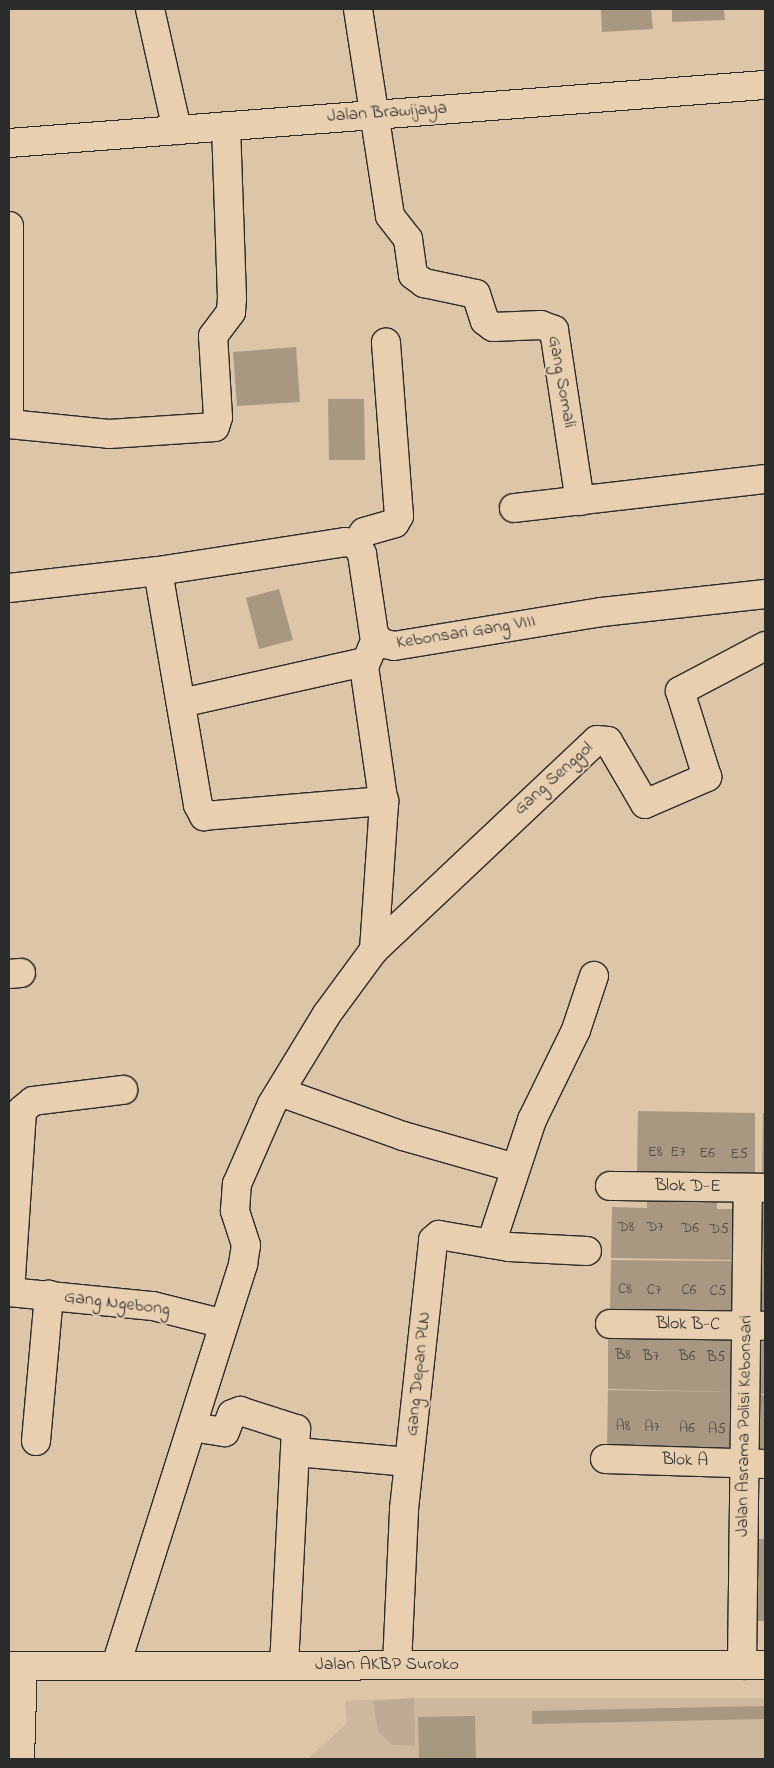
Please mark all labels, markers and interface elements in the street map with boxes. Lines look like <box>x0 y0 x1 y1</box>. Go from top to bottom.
street label: Jalan Brawijaya <box>326 98 448 128</box>
street label: Gang Somali <box>542 334 580 430</box>
street label: Kebonsari Gang VIII <box>395 611 537 655</box>
street label: Gang Senggol <box>510 738 598 820</box>
house number: E8 <box>648 1144 662 1162</box>
house number: E7 <box>670 1144 686 1162</box>
house number: E6 <box>699 1145 715 1163</box>
house number: E5 <box>730 1146 748 1164</box>
street label: Blok D-E <box>655 1176 721 1198</box>
house number: D8 <box>618 1219 634 1237</box>
house number: D7 <box>646 1219 664 1237</box>
house number: D6 <box>681 1220 699 1238</box>
house number: D5 <box>709 1221 729 1239</box>
house number: C8 <box>618 1281 632 1299</box>
house number: C7 <box>647 1282 661 1300</box>
house number: C6 <box>682 1282 696 1300</box>
house number: C5 <box>710 1283 726 1301</box>
street label: Gang Ngebong <box>63 1287 171 1321</box>
street label: Gang Depan PLN <box>402 1311 436 1437</box>
street label: Blok B-C <box>656 1314 720 1336</box>
street label: Jalan Asrama Polisi Kebonsari <box>732 1315 758 1537</box>
house number: B8 <box>615 1347 631 1365</box>
house number: B7 <box>643 1348 659 1366</box>
house number: B6 <box>679 1348 695 1366</box>
house number: B5 <box>707 1349 725 1367</box>
house number: A8 <box>616 1418 630 1436</box>
house number: A7 <box>644 1419 660 1437</box>
house number: A6 <box>679 1420 695 1438</box>
house number: A5 <box>708 1421 726 1439</box>
street label: Blok A <box>661 1449 709 1473</box>
street label: Jalan AKBP Suroko <box>315 1654 459 1676</box>

